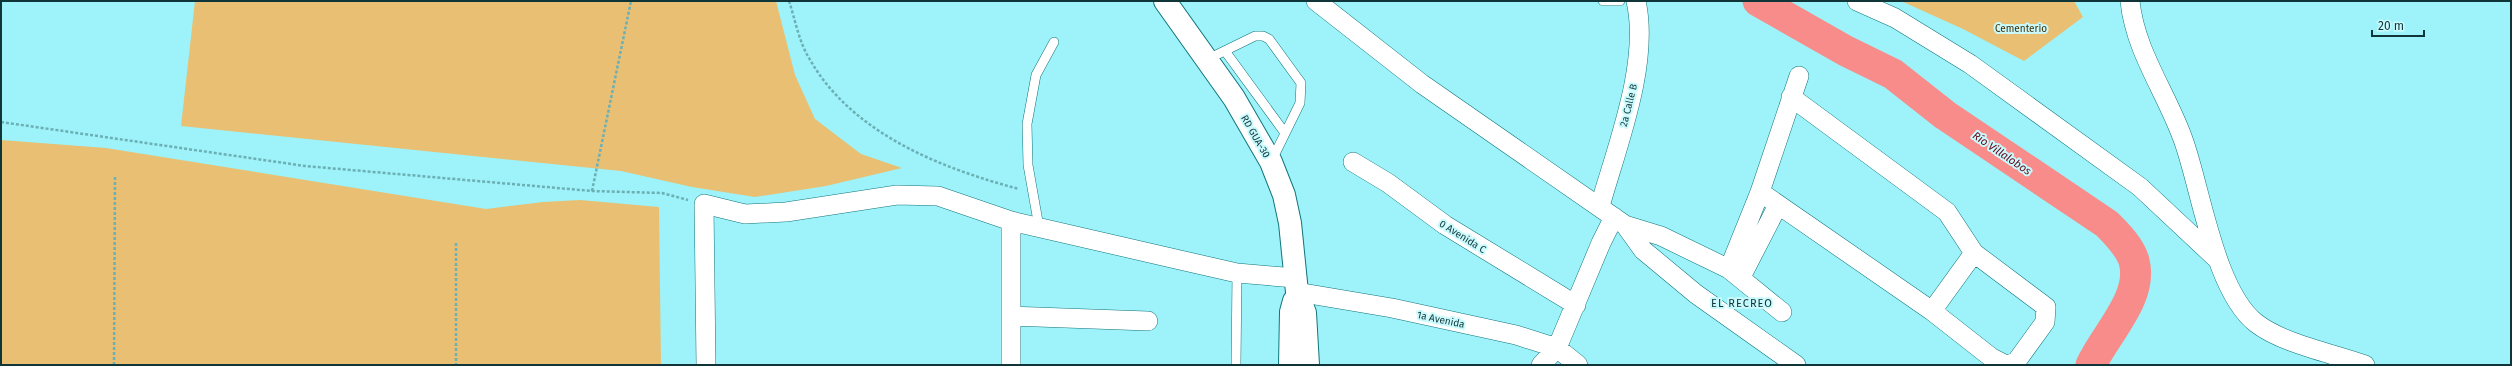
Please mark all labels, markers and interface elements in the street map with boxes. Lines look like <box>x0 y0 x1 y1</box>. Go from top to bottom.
scale bar <box>2372 12 2424 38</box>
text: 20 m <box>2378 19 2404 33</box>
park label: Cementerio <box>1995 23 2047 35</box>
street label: 2a Calle B <box>1618 83 1640 128</box>
street label: RD GUA-30 <box>1238 113 1272 160</box>
water label: Río Villalobos <box>1970 129 2033 178</box>
street label: 0 Avenida C <box>1437 218 1488 256</box>
district label: EL RECREO <box>1711 297 1773 310</box>
street label: 1a Avenida <box>1416 309 1466 331</box>

